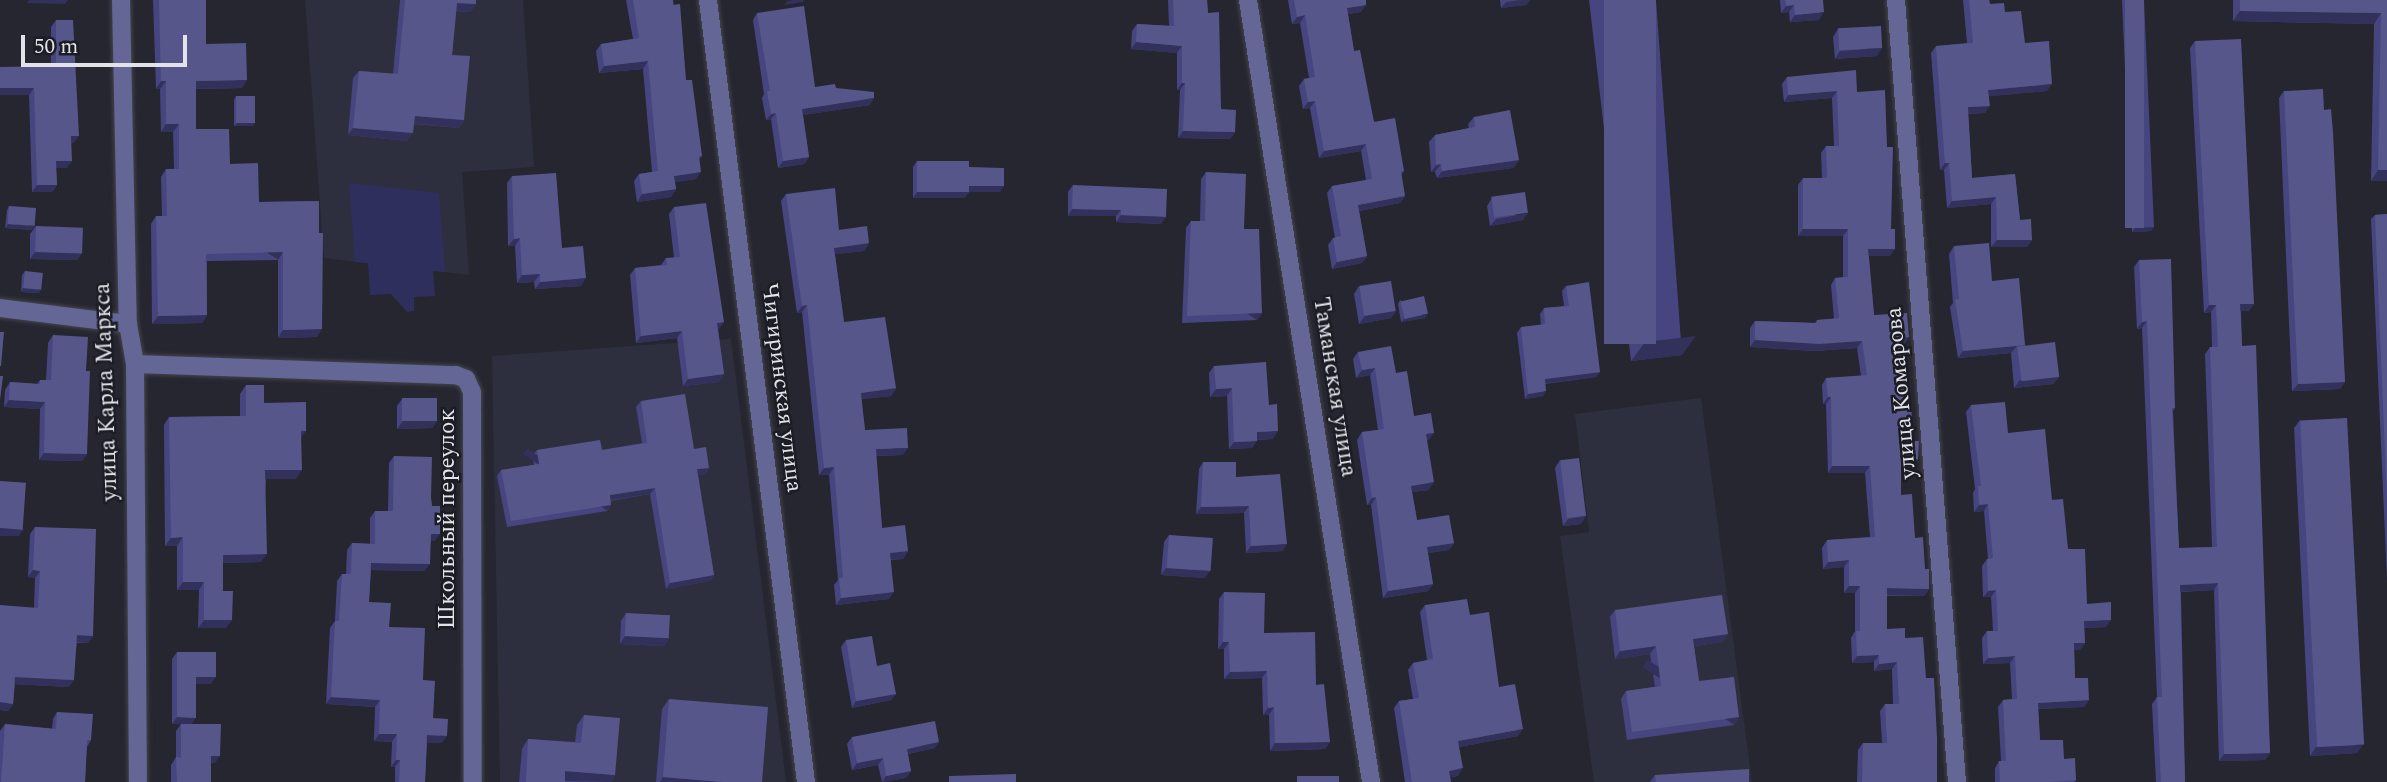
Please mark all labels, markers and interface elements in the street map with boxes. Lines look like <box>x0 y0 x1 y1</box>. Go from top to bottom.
scale bar <box>24 21 191 65</box>
text: 50 m <box>34 31 78 63</box>
street label: улица Карла Маркса <box>89 282 125 502</box>
street label: Чигиринская улица <box>754 282 808 494</box>
street label: Таманская улица <box>1306 295 1362 479</box>
street label: улица Комарова <box>1881 306 1923 480</box>
street label: Школьный переулок <box>434 409 462 629</box>

